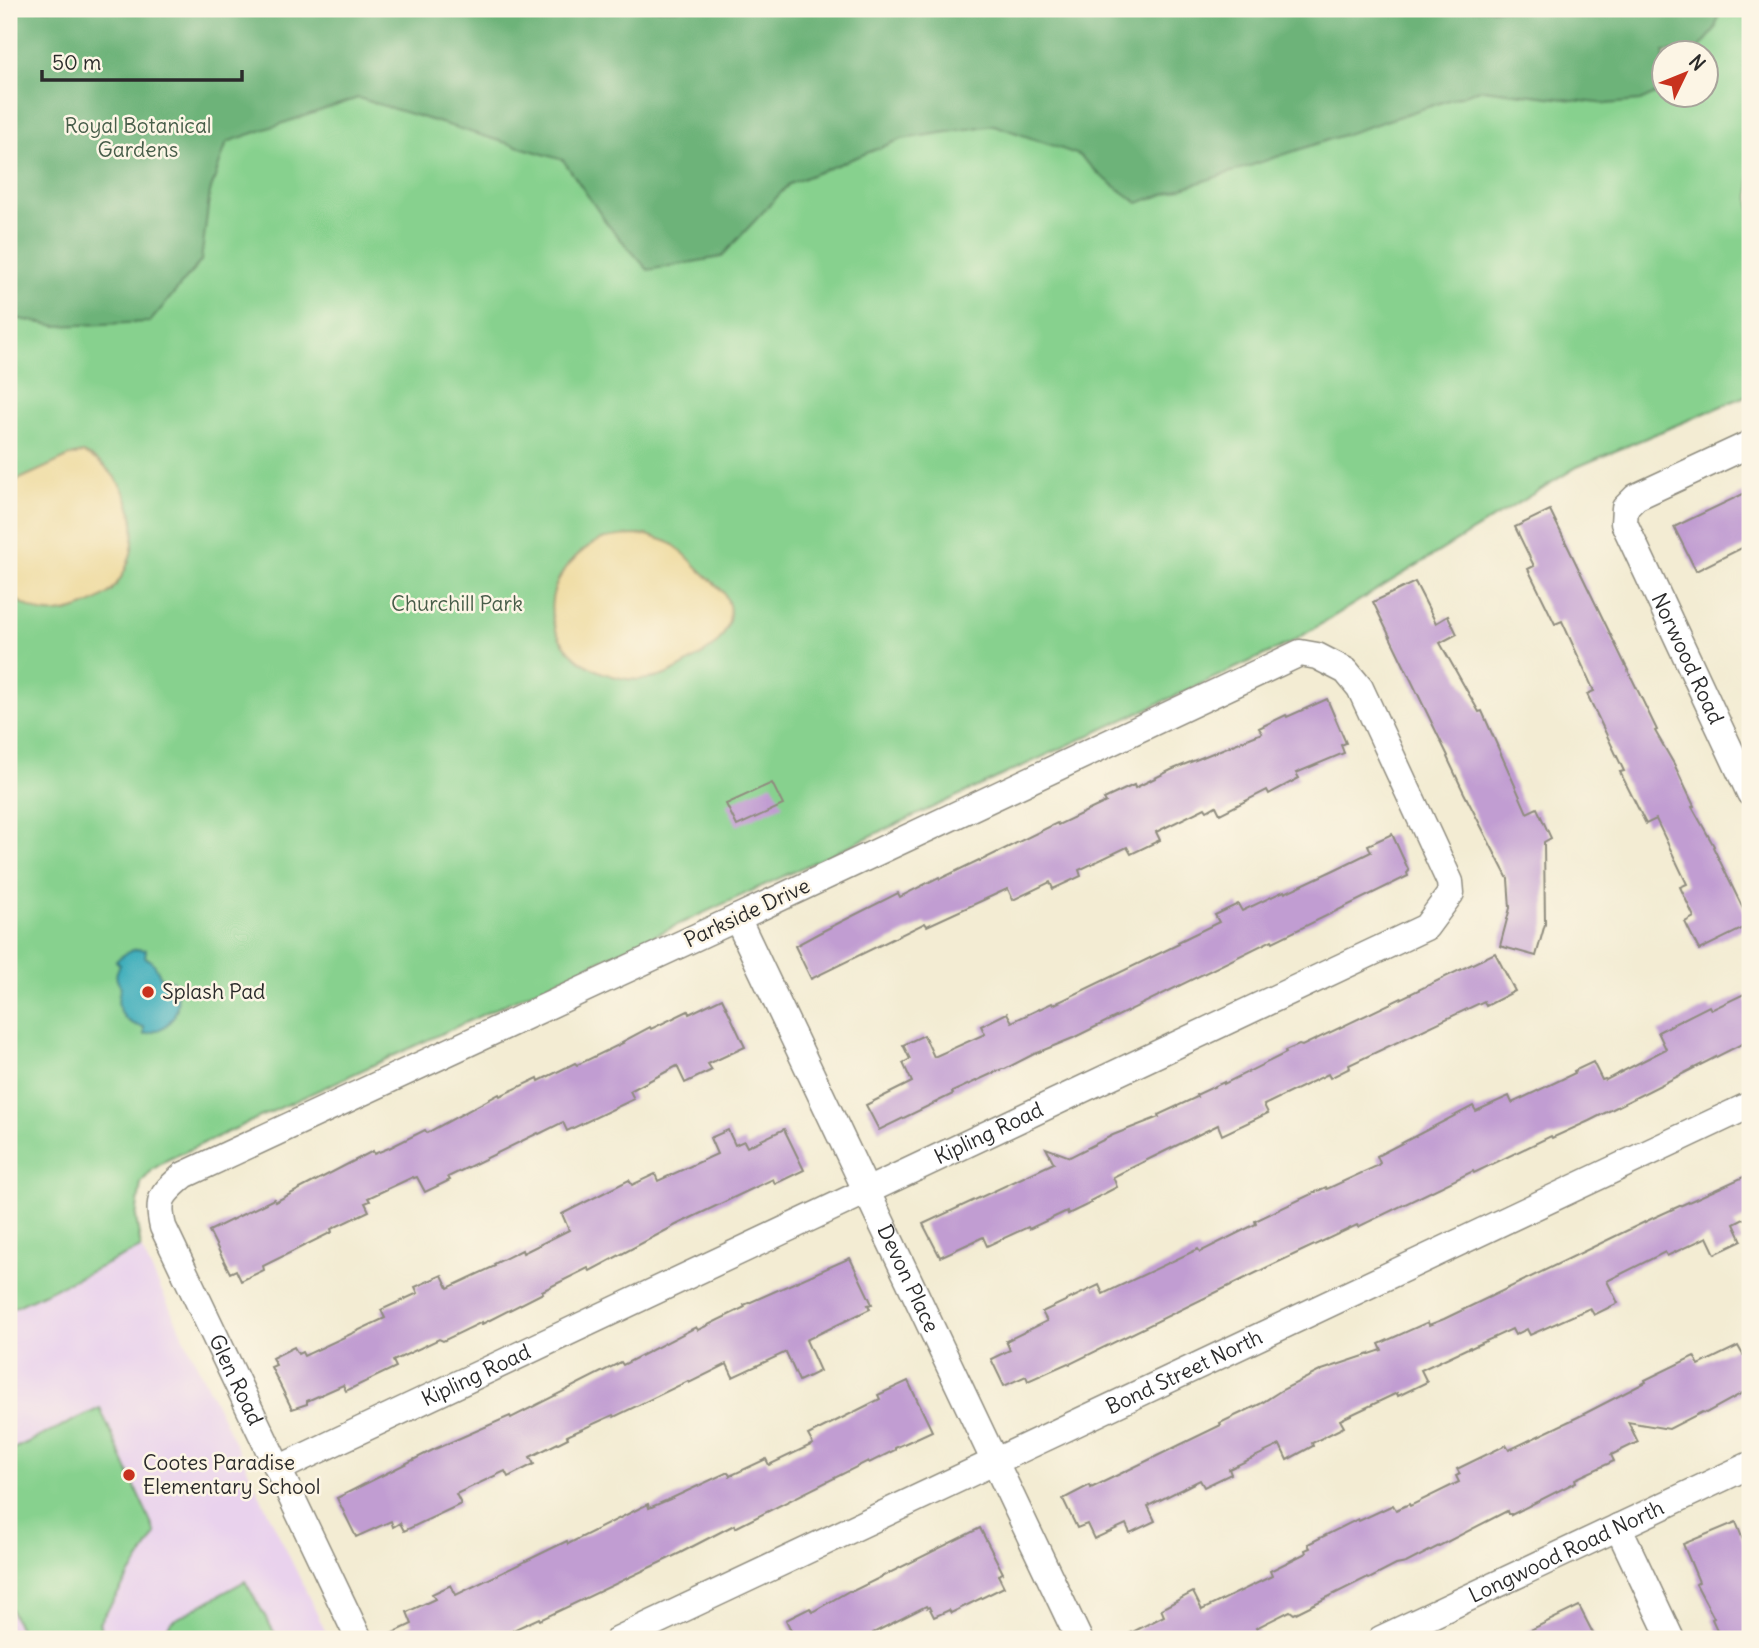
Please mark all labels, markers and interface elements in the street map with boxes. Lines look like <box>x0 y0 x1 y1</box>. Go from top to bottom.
scale bar <box>42 38 242 82</box>
north arrow <box>1650 38 1720 108</box>
text: 50 m <box>52 49 101 76</box>
text: N <box>1684 49 1711 75</box>
park label: Royal Botanical Gardens <box>64 112 212 163</box>
street label: Norwood Road <box>1646 589 1730 728</box>
park label: Churchill Park <box>391 590 523 617</box>
street label: Parkside Drive <box>680 872 814 953</box>
place label: Splash Pad <box>162 978 265 1005</box>
marker: Splash Pad <box>140 984 156 1000</box>
street label: Kipling Road <box>930 1096 1047 1170</box>
street label: Devon Place <box>871 1220 946 1337</box>
street label: Bond Street North <box>1101 1323 1267 1420</box>
street label: Glen Road <box>203 1330 269 1429</box>
street label: Kipling Road <box>417 1338 535 1412</box>
place label: Cootes Paradise Elementary School <box>143 1449 320 1500</box>
marker: Cootes Paradise Elementary School <box>121 1467 137 1483</box>
street label: Longwood Road North <box>1464 1494 1668 1609</box>

